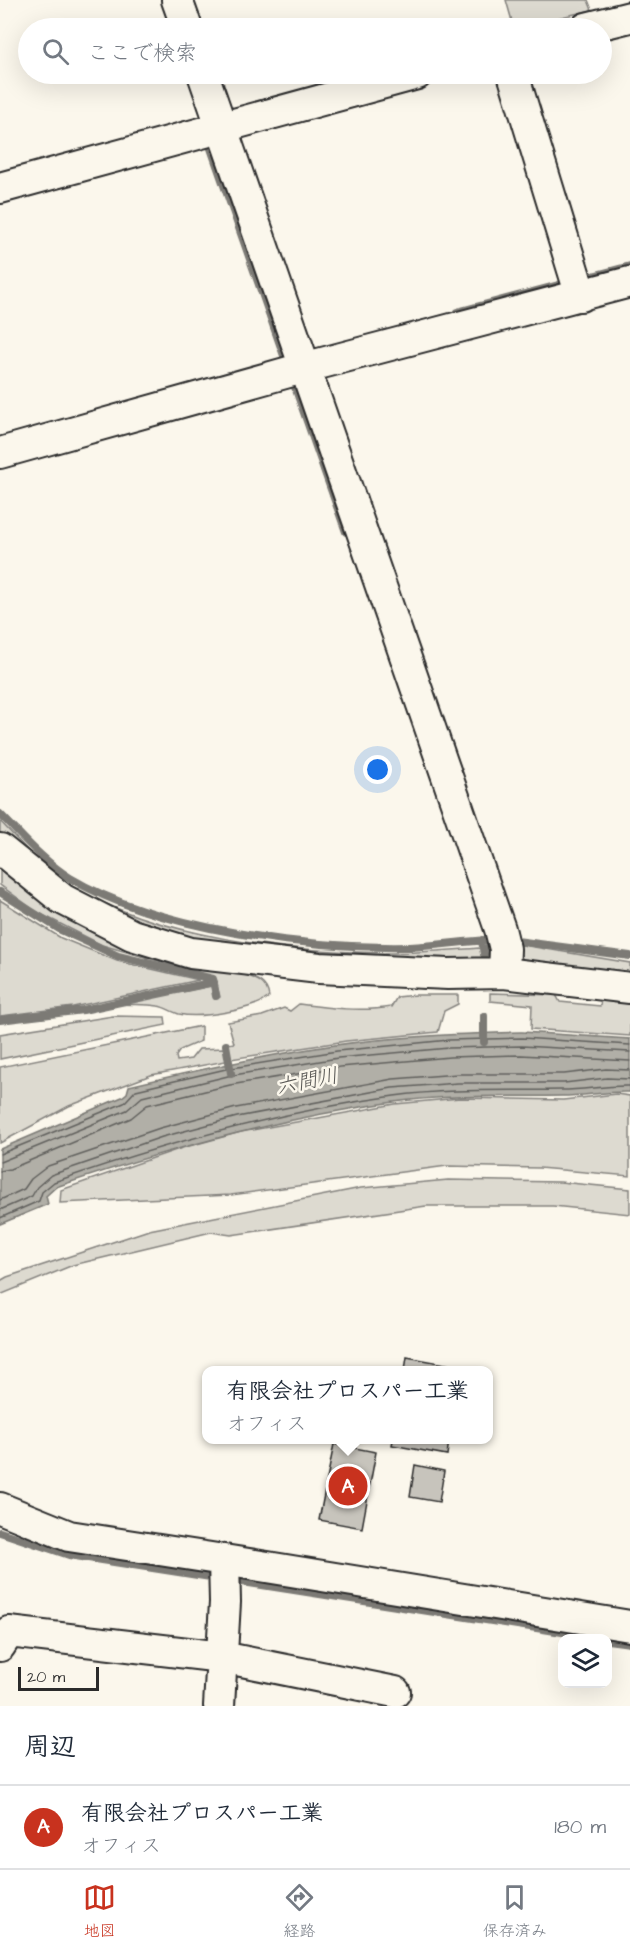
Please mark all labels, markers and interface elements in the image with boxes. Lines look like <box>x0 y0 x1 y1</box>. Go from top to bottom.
search box <box>18 18 612 84</box>
icon: search <box>39 35 72 68</box>
text: ここで検索 <box>87 38 197 69</box>
your location <box>363 755 392 784</box>
water label: 六間川 <box>273 1061 341 1101</box>
popup <box>202 1366 493 1444</box>
text: 有限会社プロスパー工業 <box>226 1376 469 1407</box>
text: オフィス <box>226 1410 306 1438</box>
pin: A <box>328 1464 368 1508</box>
map controls <box>558 1634 612 1688</box>
button: layers <box>558 1634 612 1688</box>
scale bar <box>18 1664 99 1692</box>
text: 20 m <box>27 1666 65 1688</box>
text: 周辺 <box>24 1729 76 1765</box>
text: 有限会社プロスパー工業 <box>81 1798 323 1829</box>
text: A <box>37 1813 50 1841</box>
text: 180 m <box>554 1813 606 1841</box>
text: オフィス <box>81 1832 161 1860</box>
tab: 地図 <box>83 1881 116 1942</box>
tab: 経路 <box>283 1881 316 1942</box>
tab: 保存済み <box>483 1881 547 1942</box>

